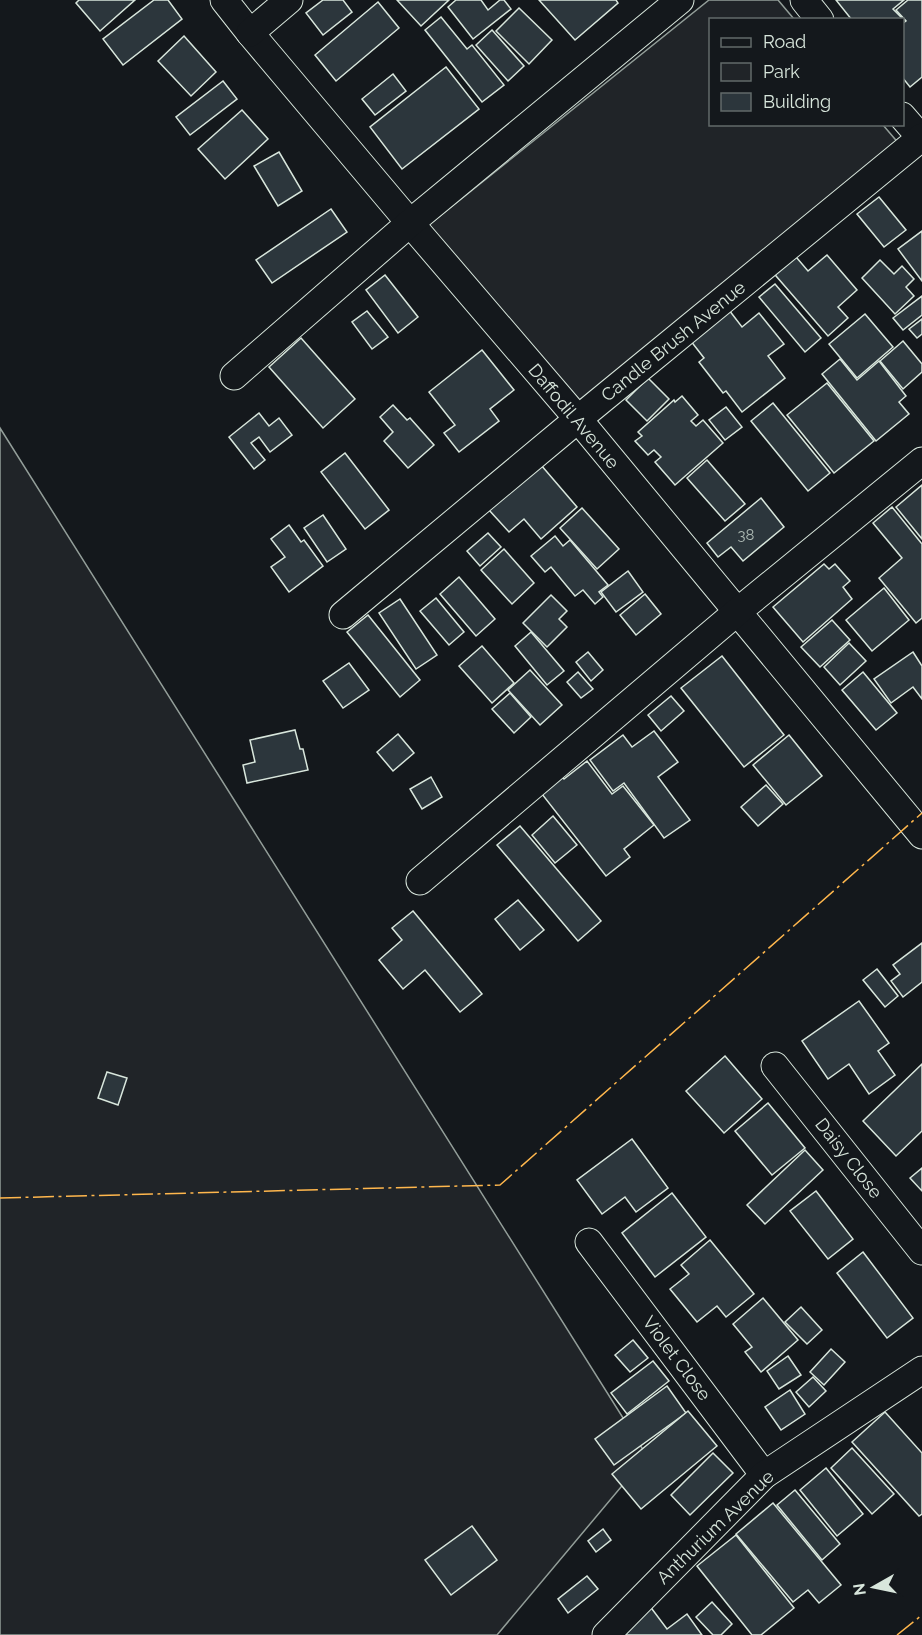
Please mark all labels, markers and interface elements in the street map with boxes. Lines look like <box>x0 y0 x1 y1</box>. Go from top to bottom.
legend <box>709 18 904 126</box>
text: Road <box>763 31 806 52</box>
text: Park <box>763 61 800 82</box>
text: Building <box>763 91 831 112</box>
street label: Candle Brush Avenue <box>597 276 750 406</box>
street label: Daffodil Avenue <box>524 359 624 473</box>
house number: 38 <box>738 526 755 544</box>
street label: Daisy Close <box>811 1114 887 1203</box>
street label: Violet Close <box>639 1312 716 1405</box>
street label: Anthurium Avenue <box>652 1466 778 1588</box>
north arrow <box>844 1557 904 1617</box>
text: N <box>849 1582 870 1597</box>

